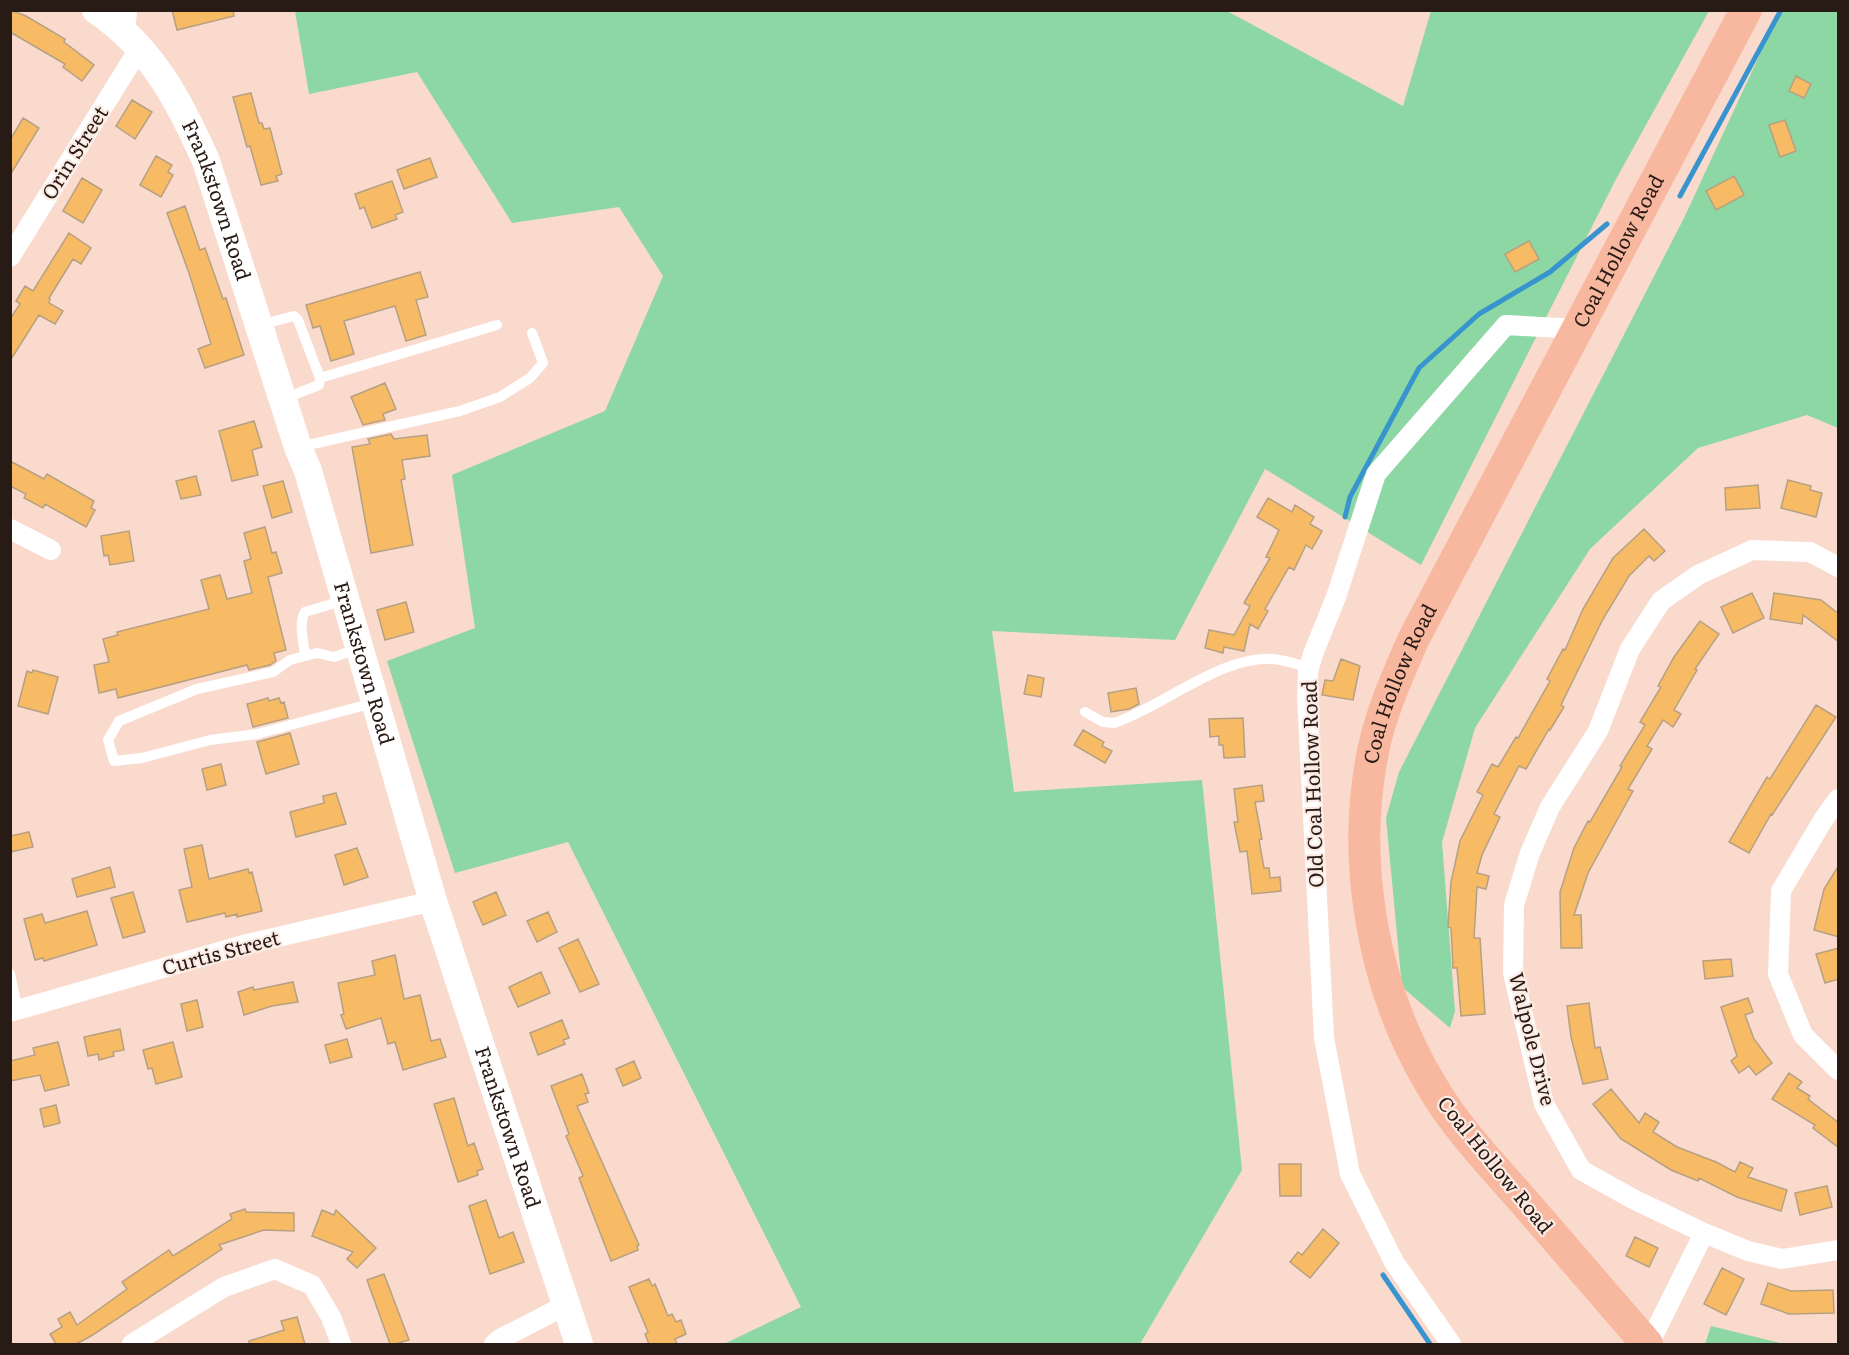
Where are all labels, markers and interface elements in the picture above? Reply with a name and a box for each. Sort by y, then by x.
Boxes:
street label: Orin Street [33,99,114,205]
street label: Frankstown Road [176,114,260,284]
street label: Coal Hollow Road [1564,168,1670,332]
street label: Frankstown Road [328,577,404,748]
street label: Coal Hollow Road [1354,598,1443,766]
street label: Old Coal Hollow Road [1292,680,1330,888]
street label: Curtis Street [158,921,283,981]
street label: Walpole Drive [1503,969,1565,1108]
street label: Frankstown Road [469,1042,550,1212]
street label: Coal Hollow Road [1432,1088,1562,1239]

